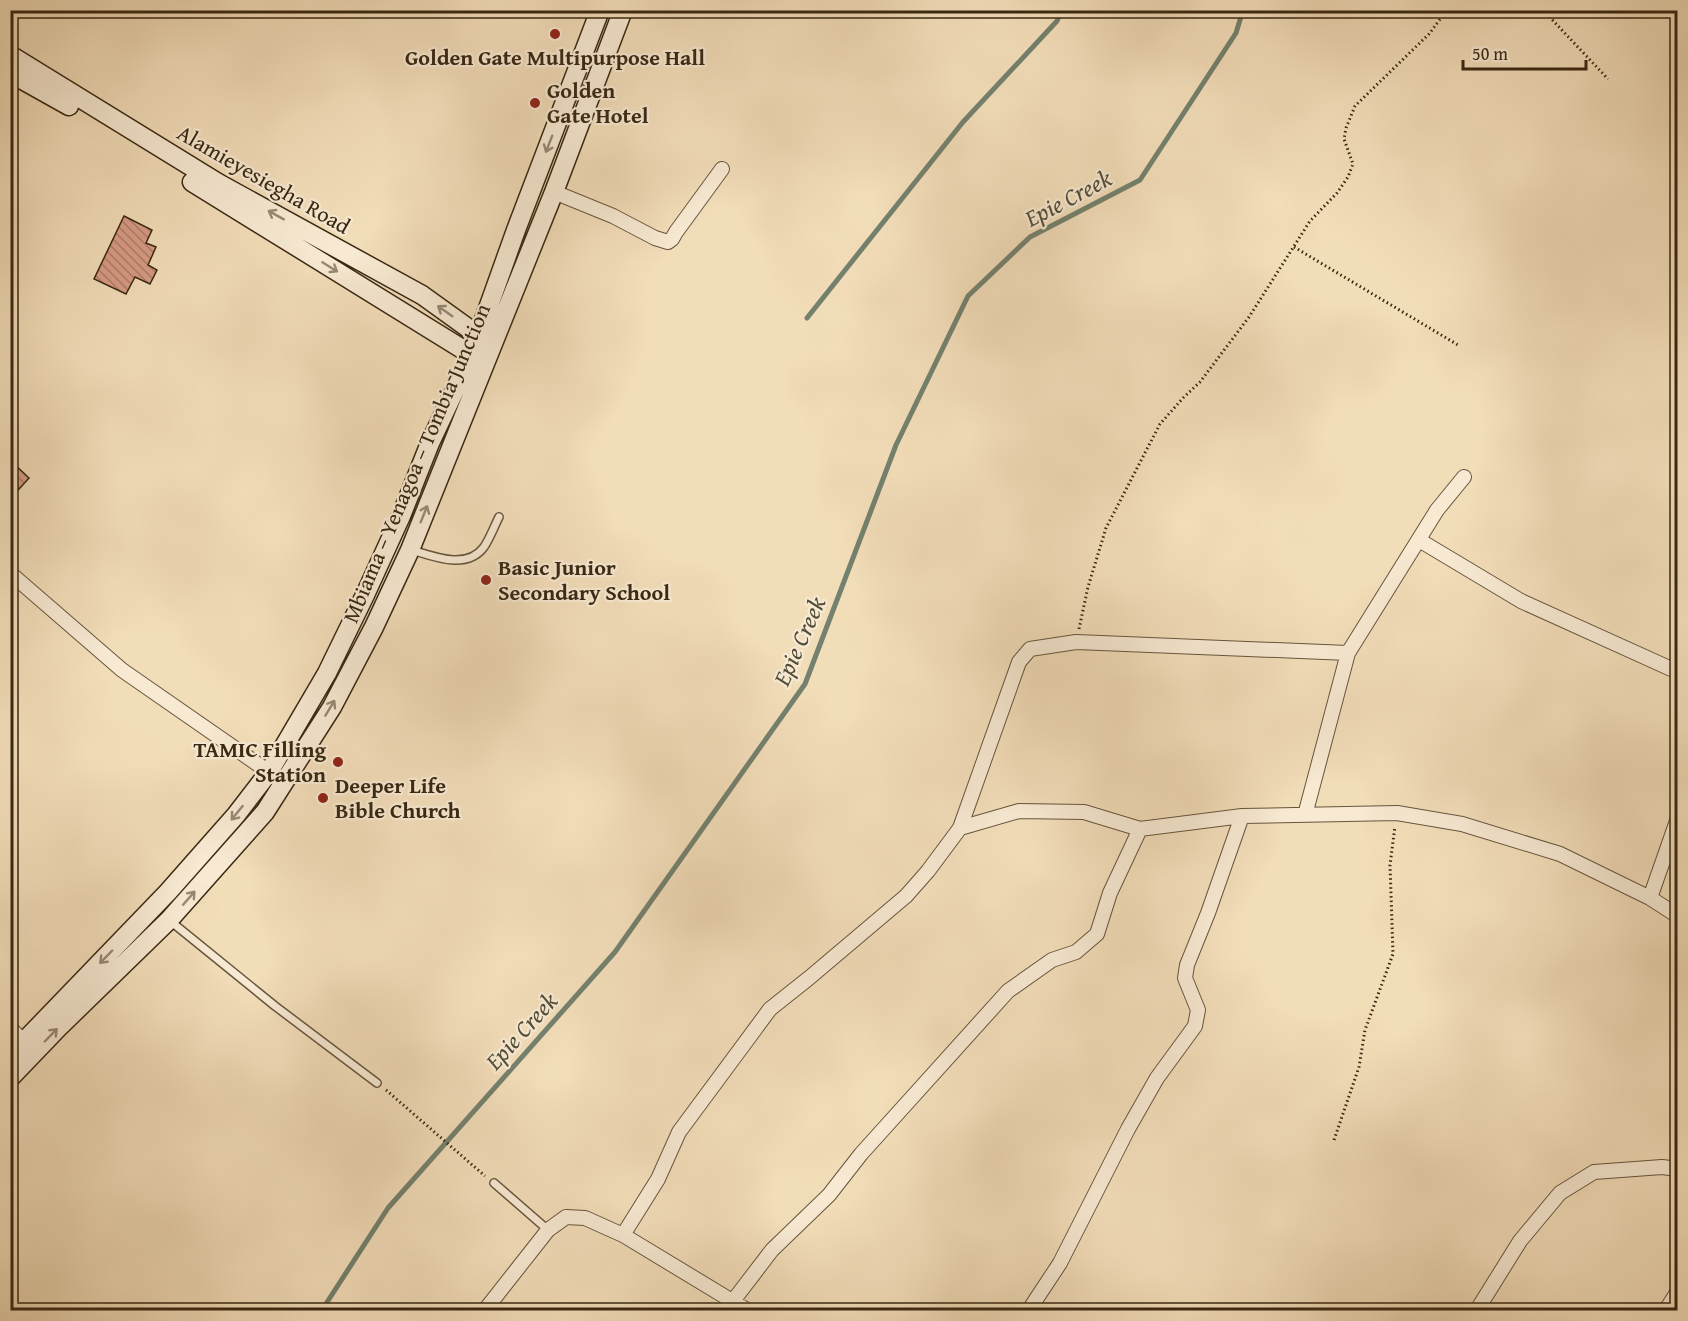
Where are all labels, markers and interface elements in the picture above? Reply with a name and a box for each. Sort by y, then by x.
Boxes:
marker: Golden Gate Multipurpose Hall [548,27,562,41]
scale bar [1463,33,1586,71]
text: 50 m [1472,40,1508,67]
place label: Golden Gate Multipurpose Hall [405,41,705,73]
place label: Golden Gate Hotel [547,74,649,131]
marker: Golden Gate Hotel [528,96,542,110]
street label: Alamieyesiegha Road [172,116,357,242]
one-way arrow [542,134,553,152]
water label: Epie Creek [1017,160,1118,236]
one-way arrow [267,209,285,220]
one-way arrow [321,262,338,274]
street label: Mbiama – Yenagoa – Tombia Junction [334,298,498,628]
one-way arrow [437,305,454,317]
one-way arrow [419,505,430,524]
place label: Basic Junior Secondary School [498,551,670,608]
marker: Basic Junior Secondary School [479,573,493,587]
water label: Epie Creek [763,591,834,692]
one-way arrow [325,700,337,717]
place label: TAMIC Filling Station [193,733,326,790]
marker: TAMIC Filling Station [331,755,345,769]
place label: Deeper Life Bible Church [335,769,461,826]
marker: Deeper Life Bible Church [316,791,330,805]
one-way arrow [231,805,244,821]
one-way arrow [182,890,196,905]
one-way arrow [99,949,113,964]
water label: Epie Creek [476,984,565,1078]
one-way arrow [44,1028,58,1043]

